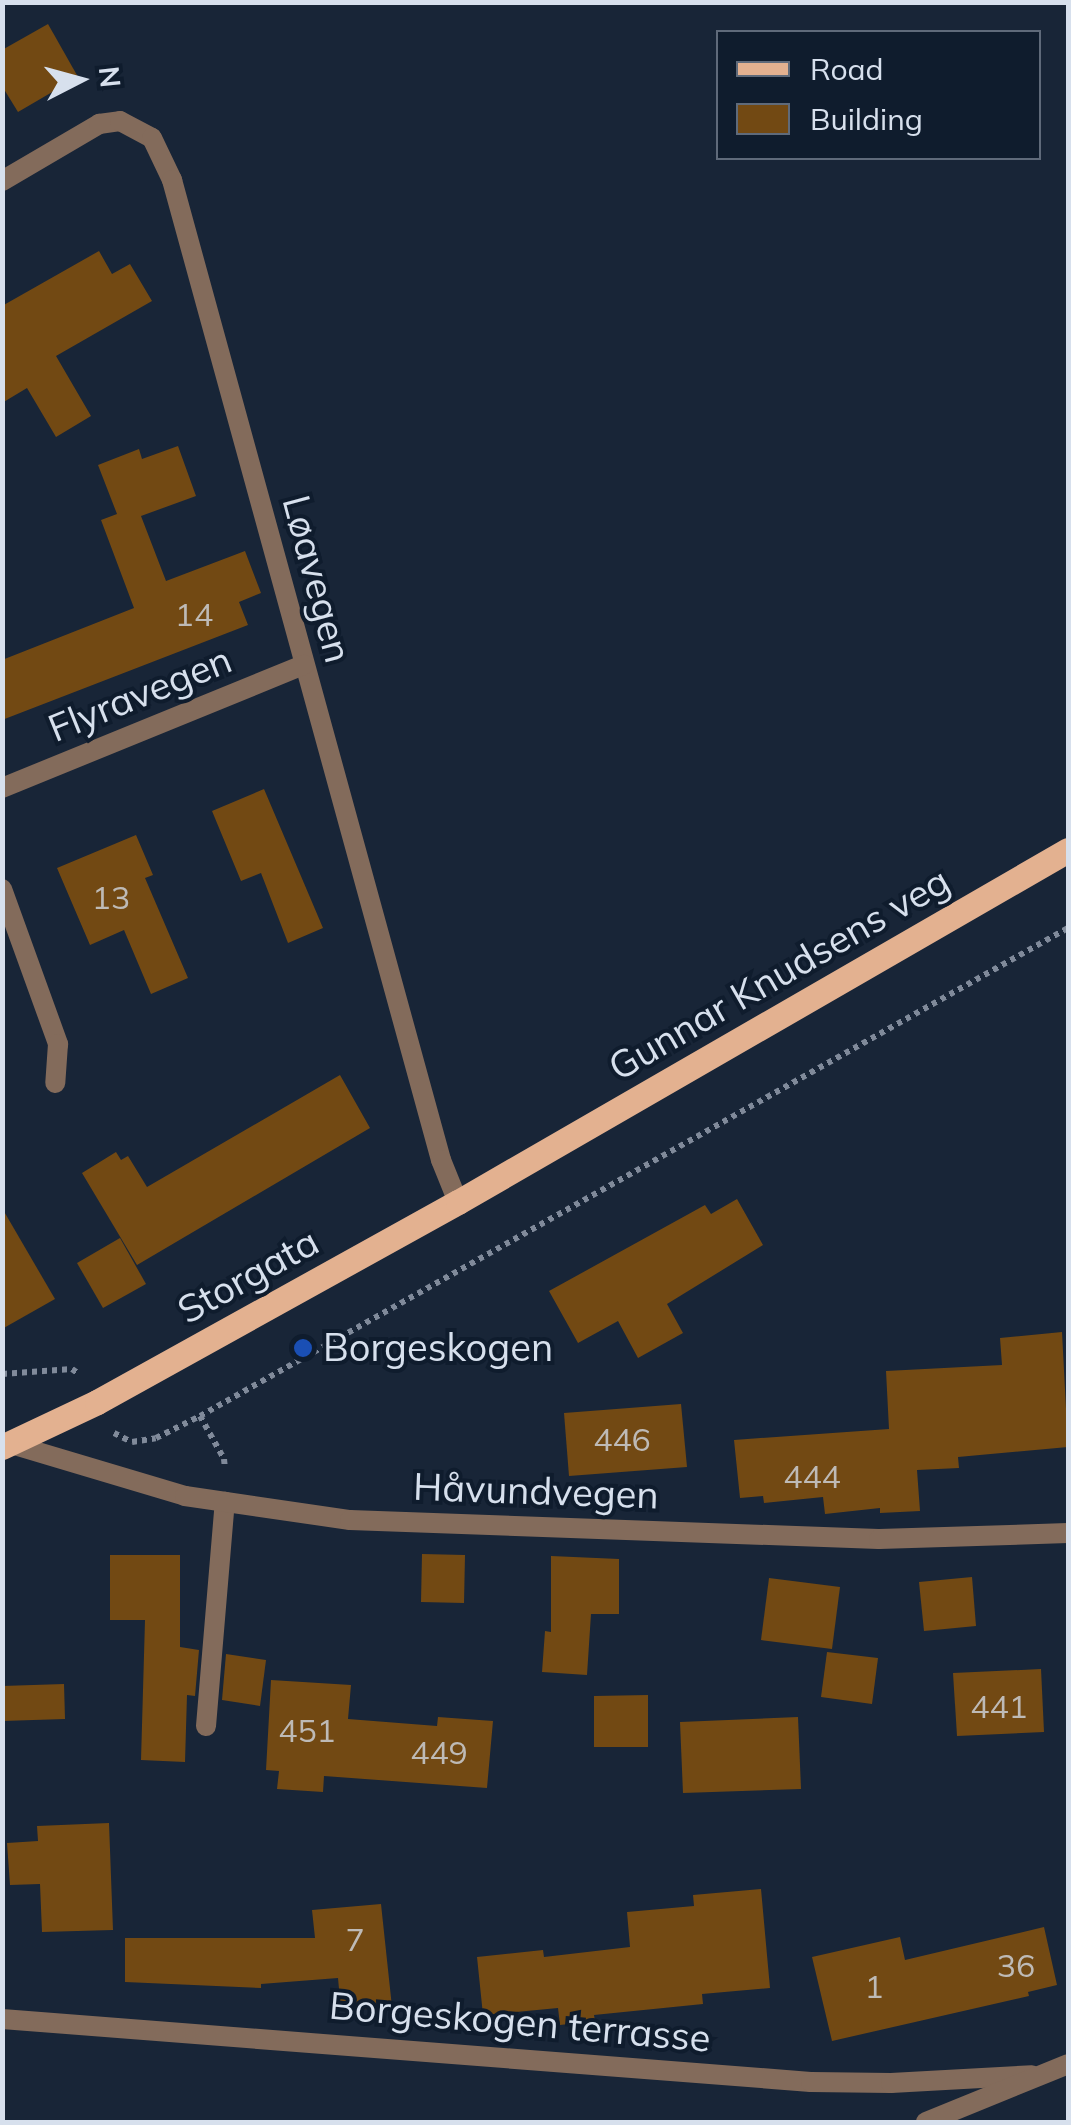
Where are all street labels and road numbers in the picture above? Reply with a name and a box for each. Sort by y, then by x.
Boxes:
street label: Løavegen [273,490,361,668]
street label: Flyravegen [42,637,238,751]
street label: Gunnar Knudsens veg [601,858,957,1090]
street label: Storgata [170,1219,326,1333]
street label: Håvundvegen [413,1464,659,1518]
street label: Borgeskogen terrasse [328,1983,712,2061]

